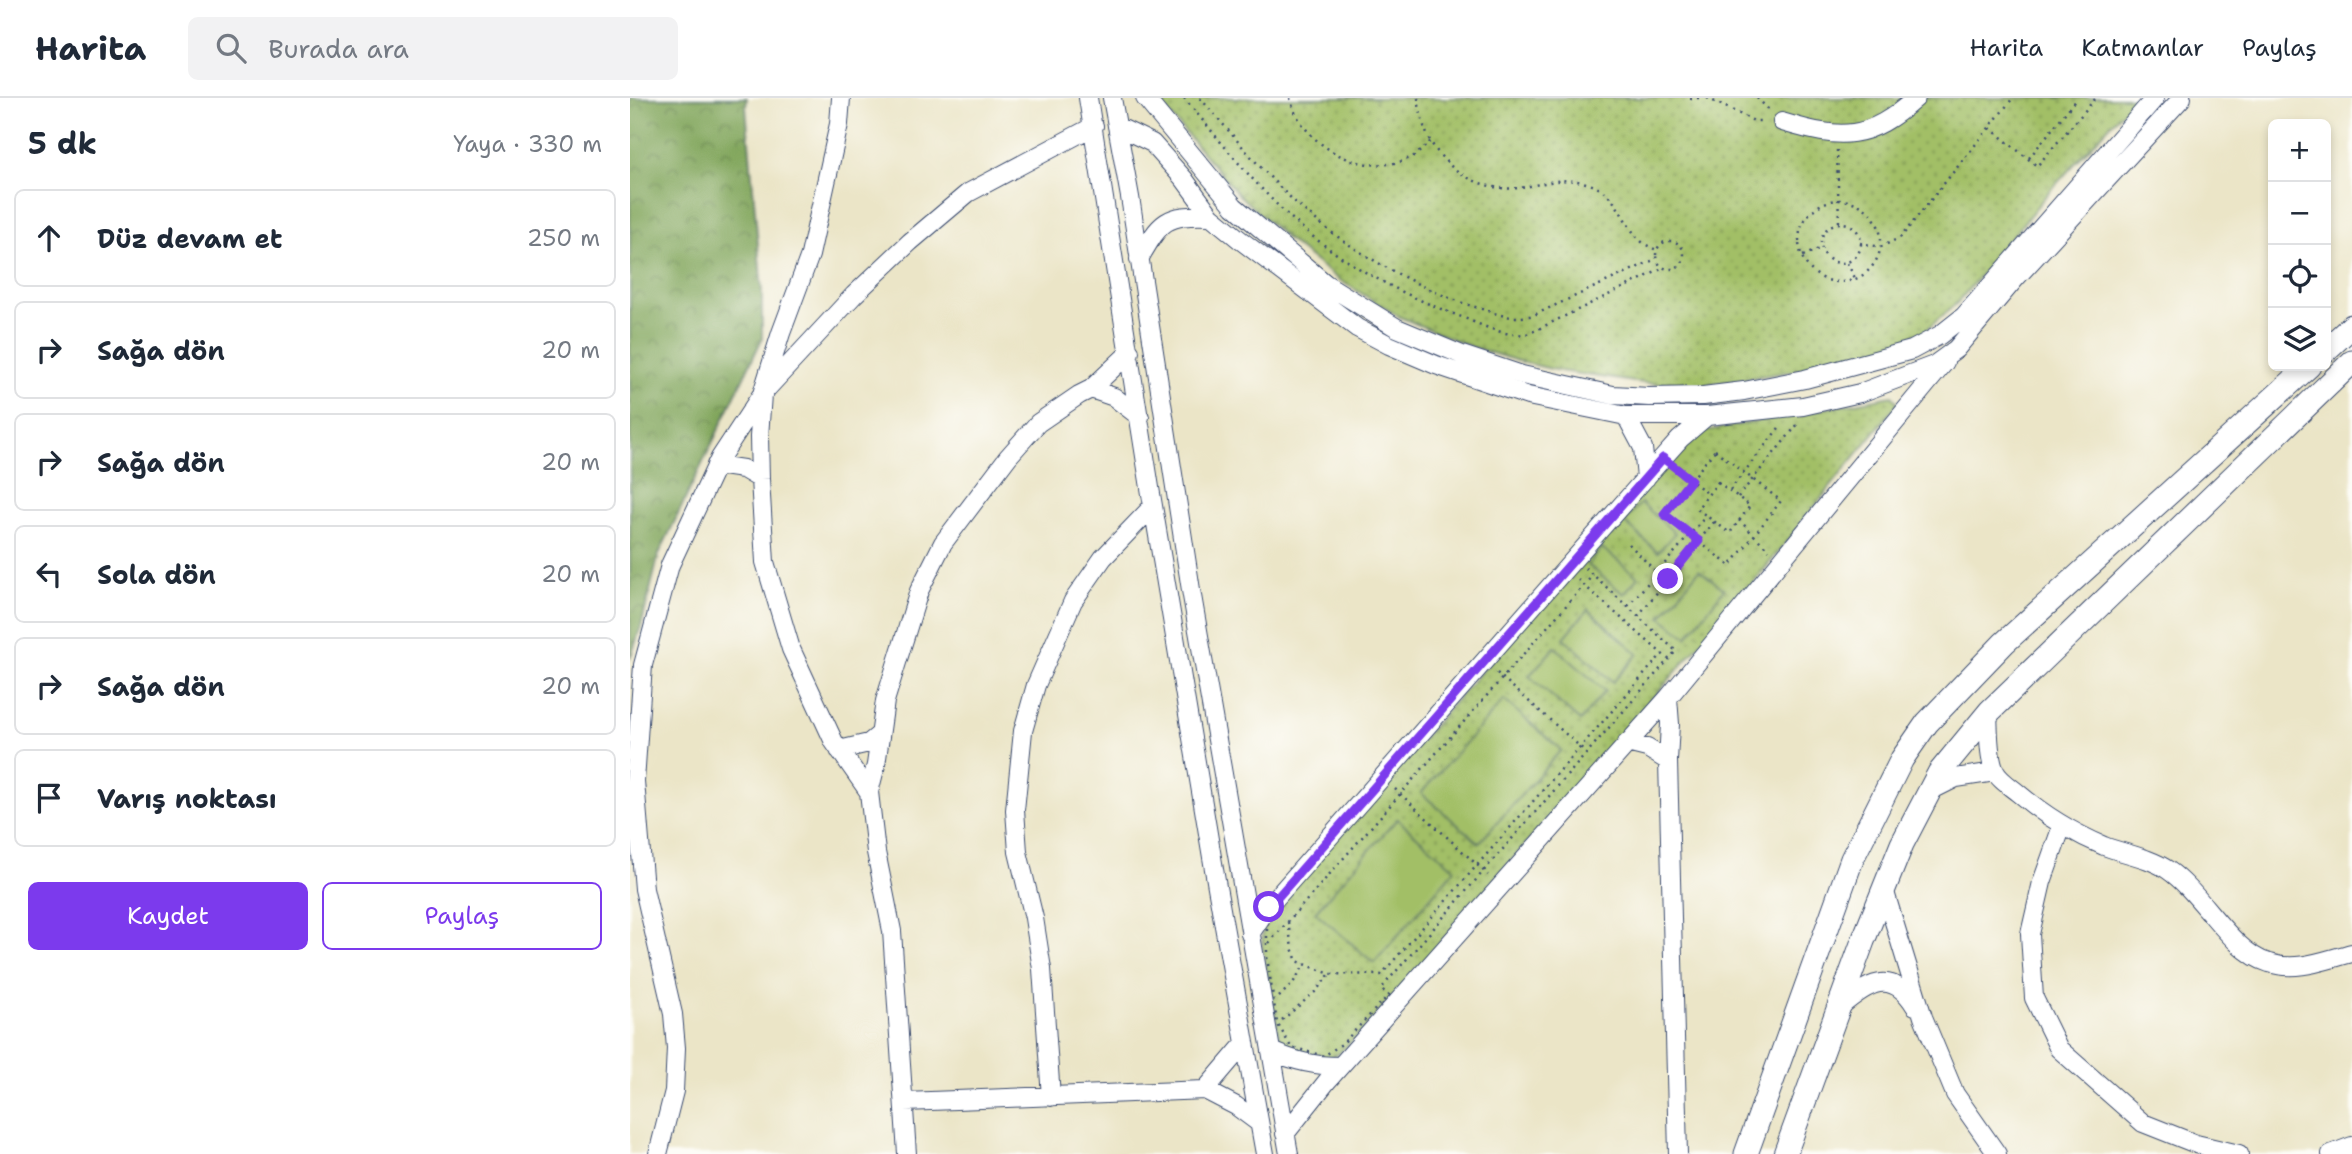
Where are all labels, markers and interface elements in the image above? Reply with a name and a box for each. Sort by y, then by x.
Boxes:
search box [188,17,678,80]
text: Harita [35,26,146,71]
icon: search [212,29,250,67]
text: Burada ara [268,31,409,66]
text: Harita [1970,32,2043,64]
text: Katmanlar [2081,32,2204,64]
text: Paylaş [2242,32,2317,64]
map controls [2268,119,2331,371]
button: + [2268,119,2331,182]
text: 5 dk [28,123,97,164]
text: Yaya · 330 m [453,129,602,159]
button: − [2268,182,2331,245]
icon: ahead [30,219,68,257]
text: Düz devam et [97,221,282,256]
text: 250 m [527,223,600,253]
button: locate [2268,245,2331,308]
button: layers [2268,308,2331,371]
icon: right [30,331,68,369]
text: Sağa dön [97,333,225,368]
text: 20 m [541,335,600,365]
icon: right [30,443,68,481]
text: Sağa dön [97,445,225,480]
text: 20 m [541,447,600,477]
icon: left [30,555,68,593]
text: Sola dön [97,557,216,592]
text: 20 m [541,559,600,589]
route end [1652,563,1683,594]
icon: right [30,667,68,705]
text: Sağa dön [97,669,225,704]
text: 20 m [541,671,600,701]
icon: arrive [30,779,68,817]
text: Varış noktası [97,781,277,816]
button: Kaydet [28,882,308,950]
button: Paylaş [322,882,602,950]
route start [1253,891,1284,922]

